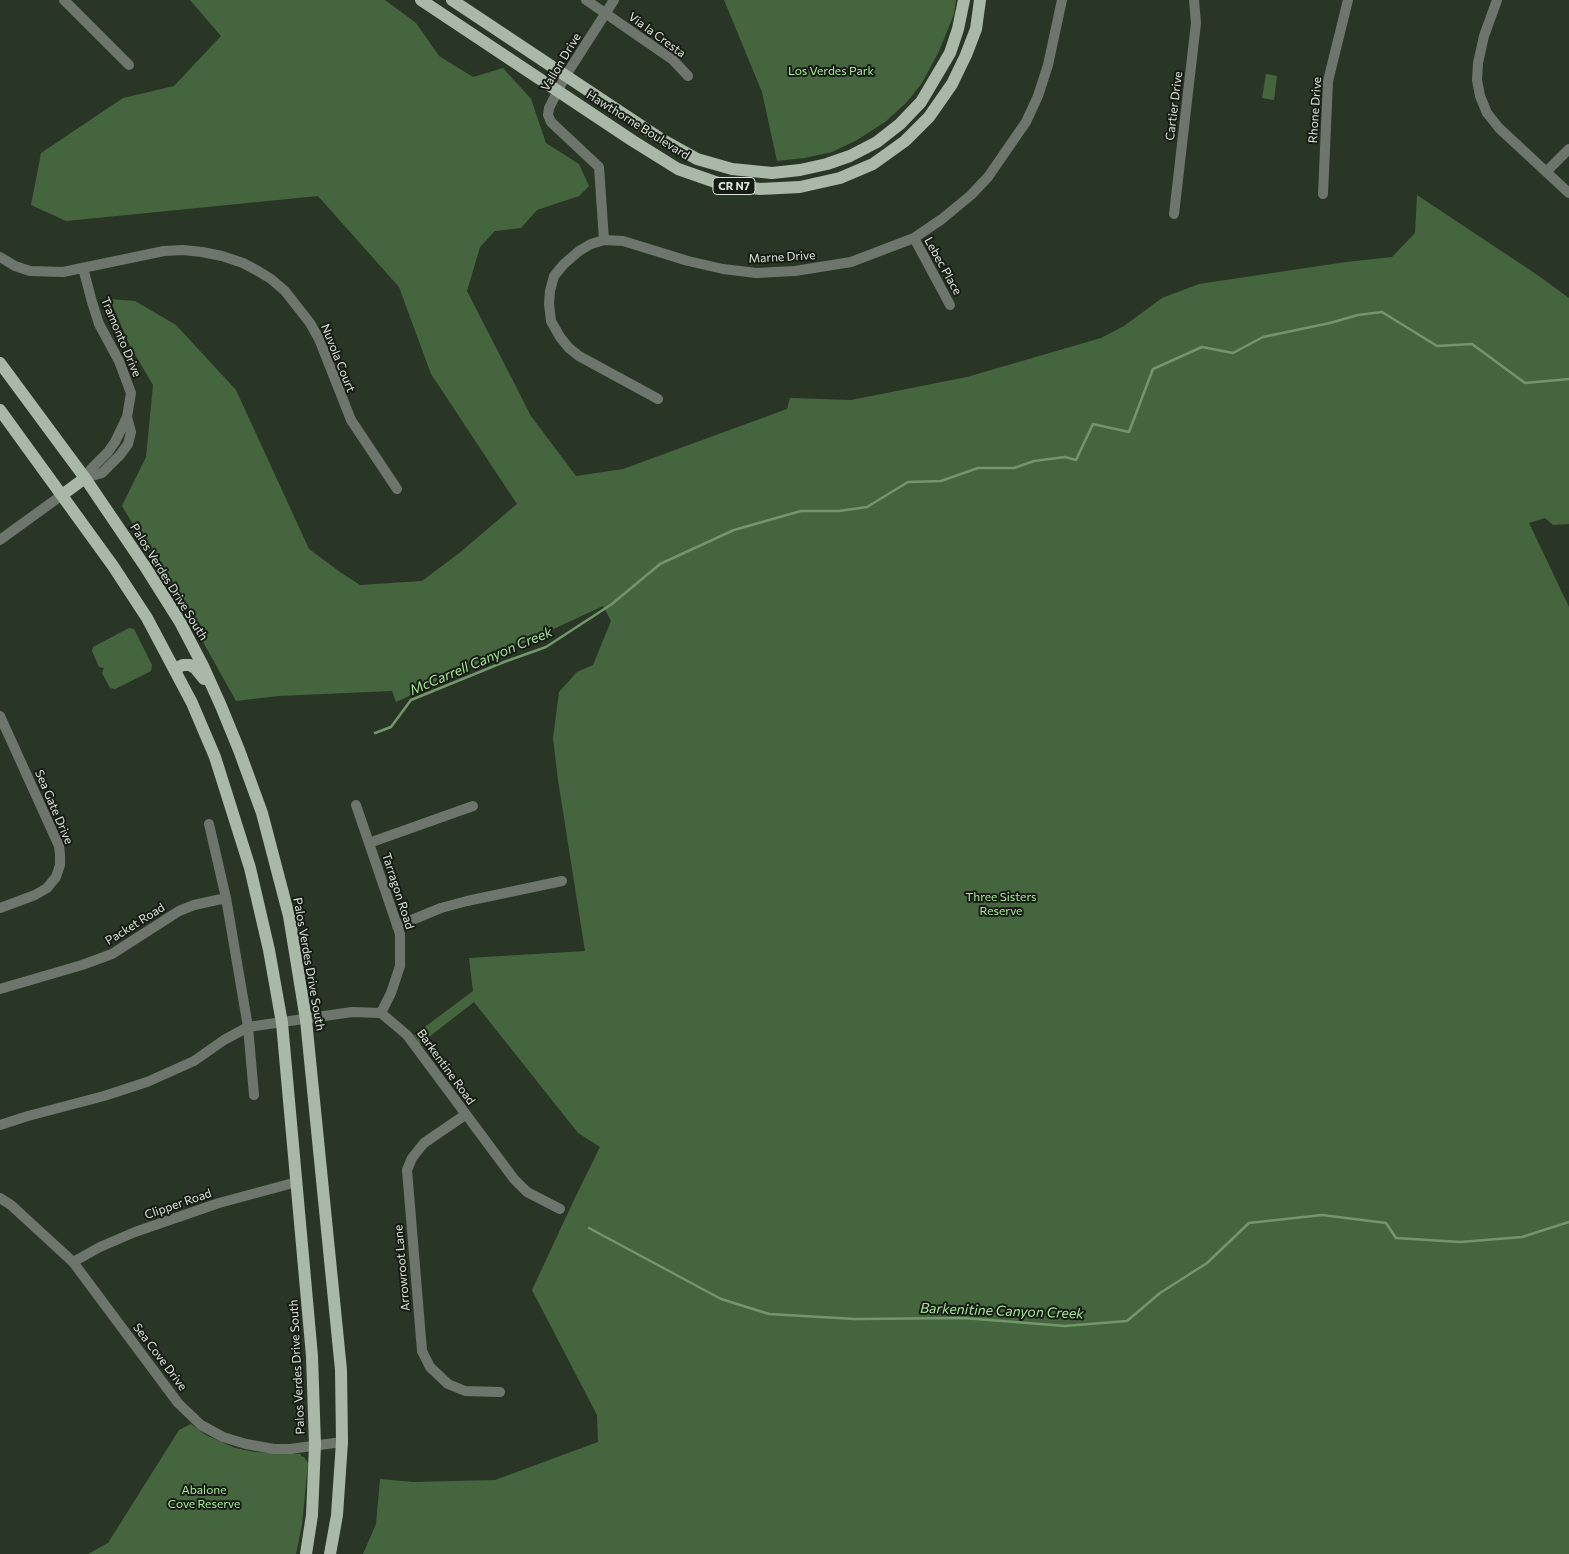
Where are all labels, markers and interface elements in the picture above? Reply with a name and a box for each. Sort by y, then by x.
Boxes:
street label: Via la Cresta [626,9,688,61]
street label: Vallon Drive [538,30,584,94]
park label: Los Verdes Park [788,64,874,78]
street label: Cartier Drive [1163,71,1185,141]
street label: Rhone Drive [1305,76,1325,144]
street label: Hawthorne Boulevard [584,87,692,163]
road number: CR N7 [713,178,755,195]
street label: Lebec Place [921,235,965,297]
street label: Marne Drive [748,248,816,266]
street label: Tramonto Drive [98,295,144,379]
street label: Nuvola Court [318,322,358,394]
street label: Palos Verdes Drive South [127,521,211,643]
water label: McCarrell Canyon Creek [407,623,555,699]
street label: Sea Gate Drive [32,768,76,846]
street label: Tarragon Road [379,851,417,931]
park label: Three Sisters Reserve [966,890,1036,918]
street label: Palos Verdes Drive South [290,896,328,1032]
street label: Packet Road [103,900,167,948]
street label: Barkentine Road [414,1026,478,1108]
street label: Clipper Road [143,1186,213,1222]
street label: Arrowroot Lane [391,1224,413,1312]
street label: Palos Verdes Drive South [286,1299,308,1435]
water label: Barkenitine Canyon Creek [920,1300,1084,1322]
street label: Sea Cove Drive [130,1320,190,1394]
park label: Abalone Cove Reserve [168,1483,240,1511]

